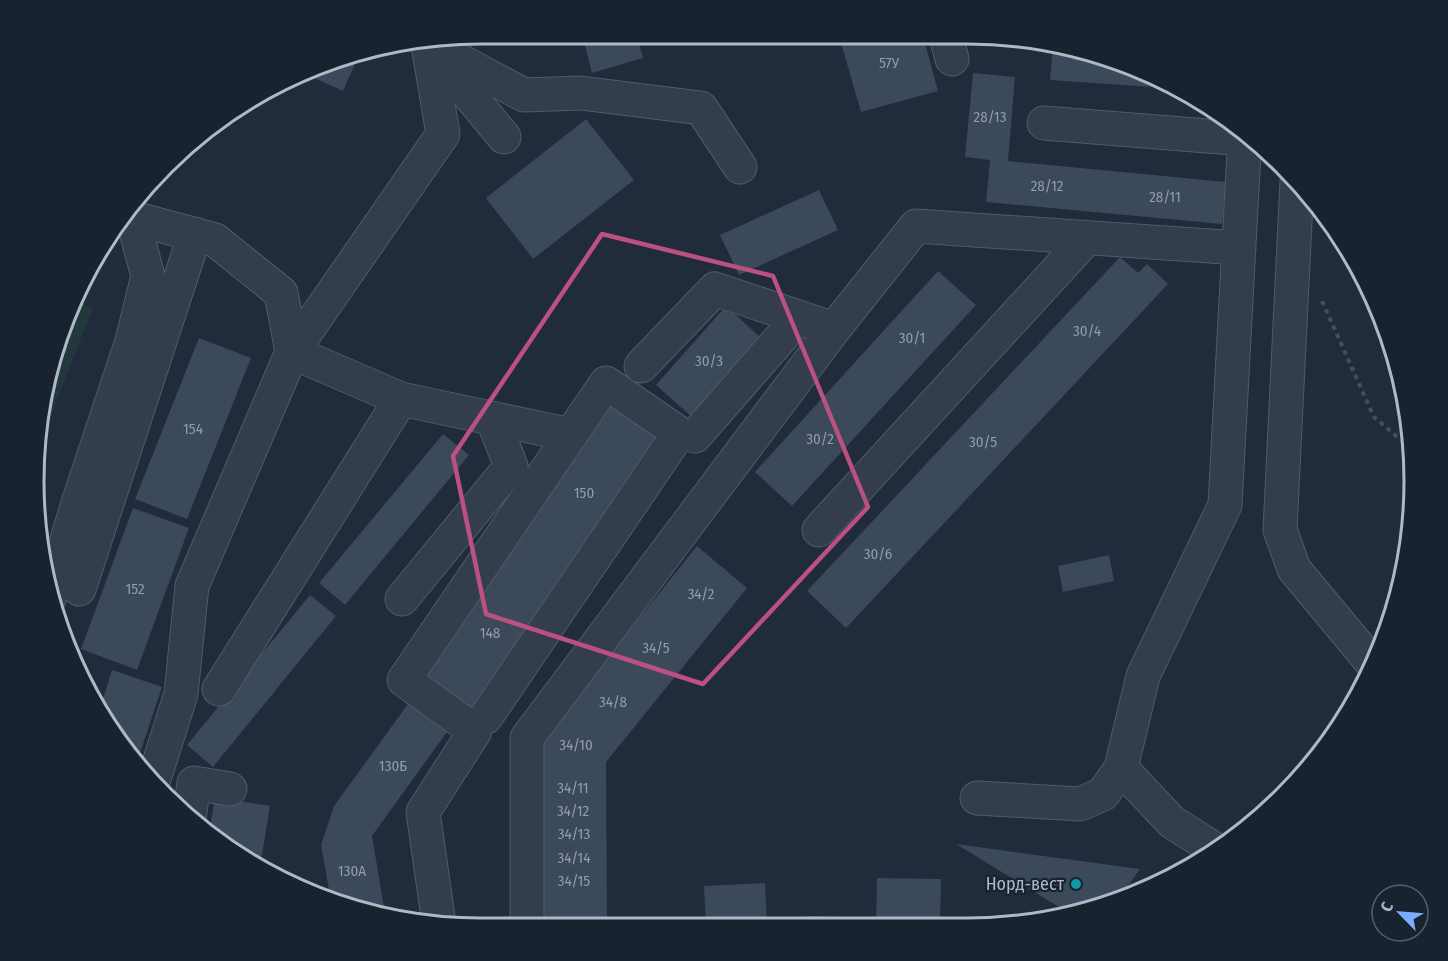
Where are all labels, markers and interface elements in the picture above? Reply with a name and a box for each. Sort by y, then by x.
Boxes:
house number: 57У [879,54,900,72]
house number: 28/13 [974,108,1007,126]
house number: 28/12 [1031,177,1064,195]
house number: 28/11 [1149,188,1181,206]
house number: 30/4 [1073,322,1101,340]
house number: 30/1 [899,329,925,347]
house number: 30/3 [695,352,723,370]
house number: 154 [183,420,203,438]
house number: 30/2 [806,430,834,448]
house number: 30/5 [969,433,997,451]
house number: 150 [574,484,594,502]
house number: 30/6 [864,545,892,563]
house number: 152 [125,580,145,598]
house number: 34/2 [688,585,715,603]
house number: 148 [480,624,500,642]
house number: 34/5 [642,639,670,657]
house number: 34/8 [599,693,627,711]
house number: 34/10 [559,736,593,754]
house number: 130Б [379,757,407,775]
house number: 34/11 [557,779,589,797]
house number: 34/12 [557,802,589,820]
house number: 34/13 [558,825,590,843]
house number: 34/14 [558,849,590,867]
house number: 130А [338,862,366,880]
house number: 34/15 [558,872,590,890]
place label: Норд-вест [986,873,1065,895]
marker: Норд-вест [1069,877,1083,891]
north arrow [1370,883,1430,943]
text: С [1376,899,1397,915]

